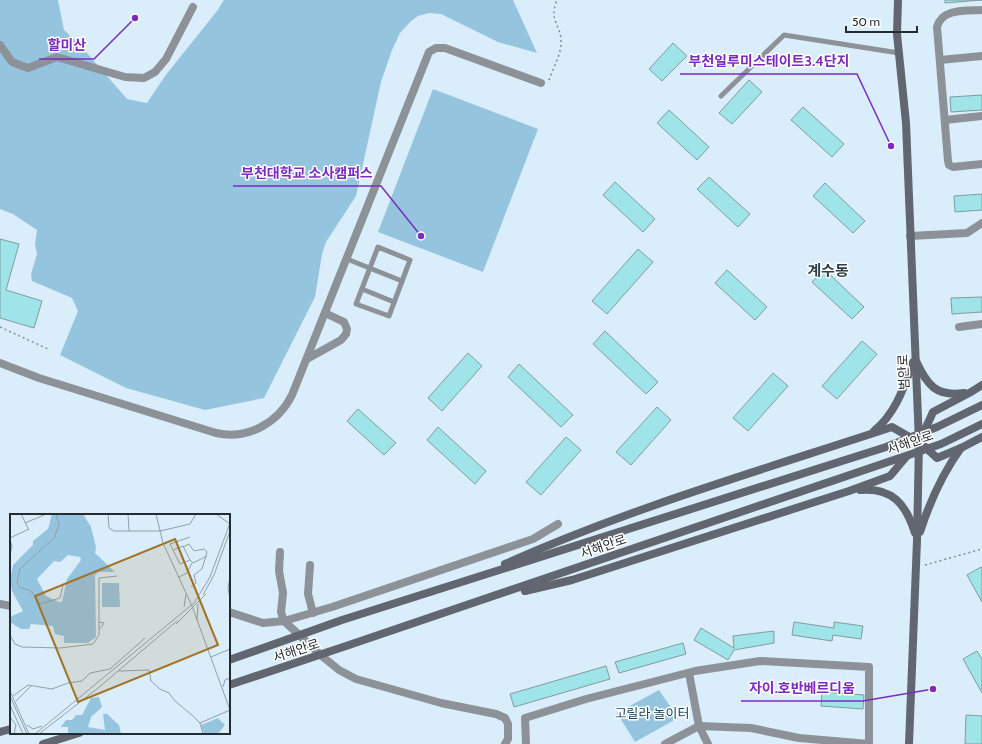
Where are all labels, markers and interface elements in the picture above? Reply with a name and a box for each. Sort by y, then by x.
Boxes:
scale bar [846,8,917,34]
text: 50 m [852,14,880,29]
callout: 할미산 [39,33,94,59]
text: 할미산 [48,36,86,54]
callout: 부천일루미스테이트3.4단지 [680,48,857,74]
text: 부천일루미스테이트3.4단지 [688,52,850,70]
callout: 부천대학교 소사캠퍼스 [233,160,381,186]
text: 부천대학교 소사캠퍼스 [241,164,373,182]
district label: 계수동 [807,262,849,280]
street label: 범안로 [894,354,912,390]
street label: 서해안로 [885,427,935,457]
inset map [10,514,230,734]
street label: 서해안로 [578,531,628,561]
street label: 서해안로 [271,635,321,665]
callout: 자이.호반베르디움 [741,675,863,701]
text: 자이.호반베르디움 [749,679,855,697]
park label: 고릴라 놀이터 [615,705,689,721]

